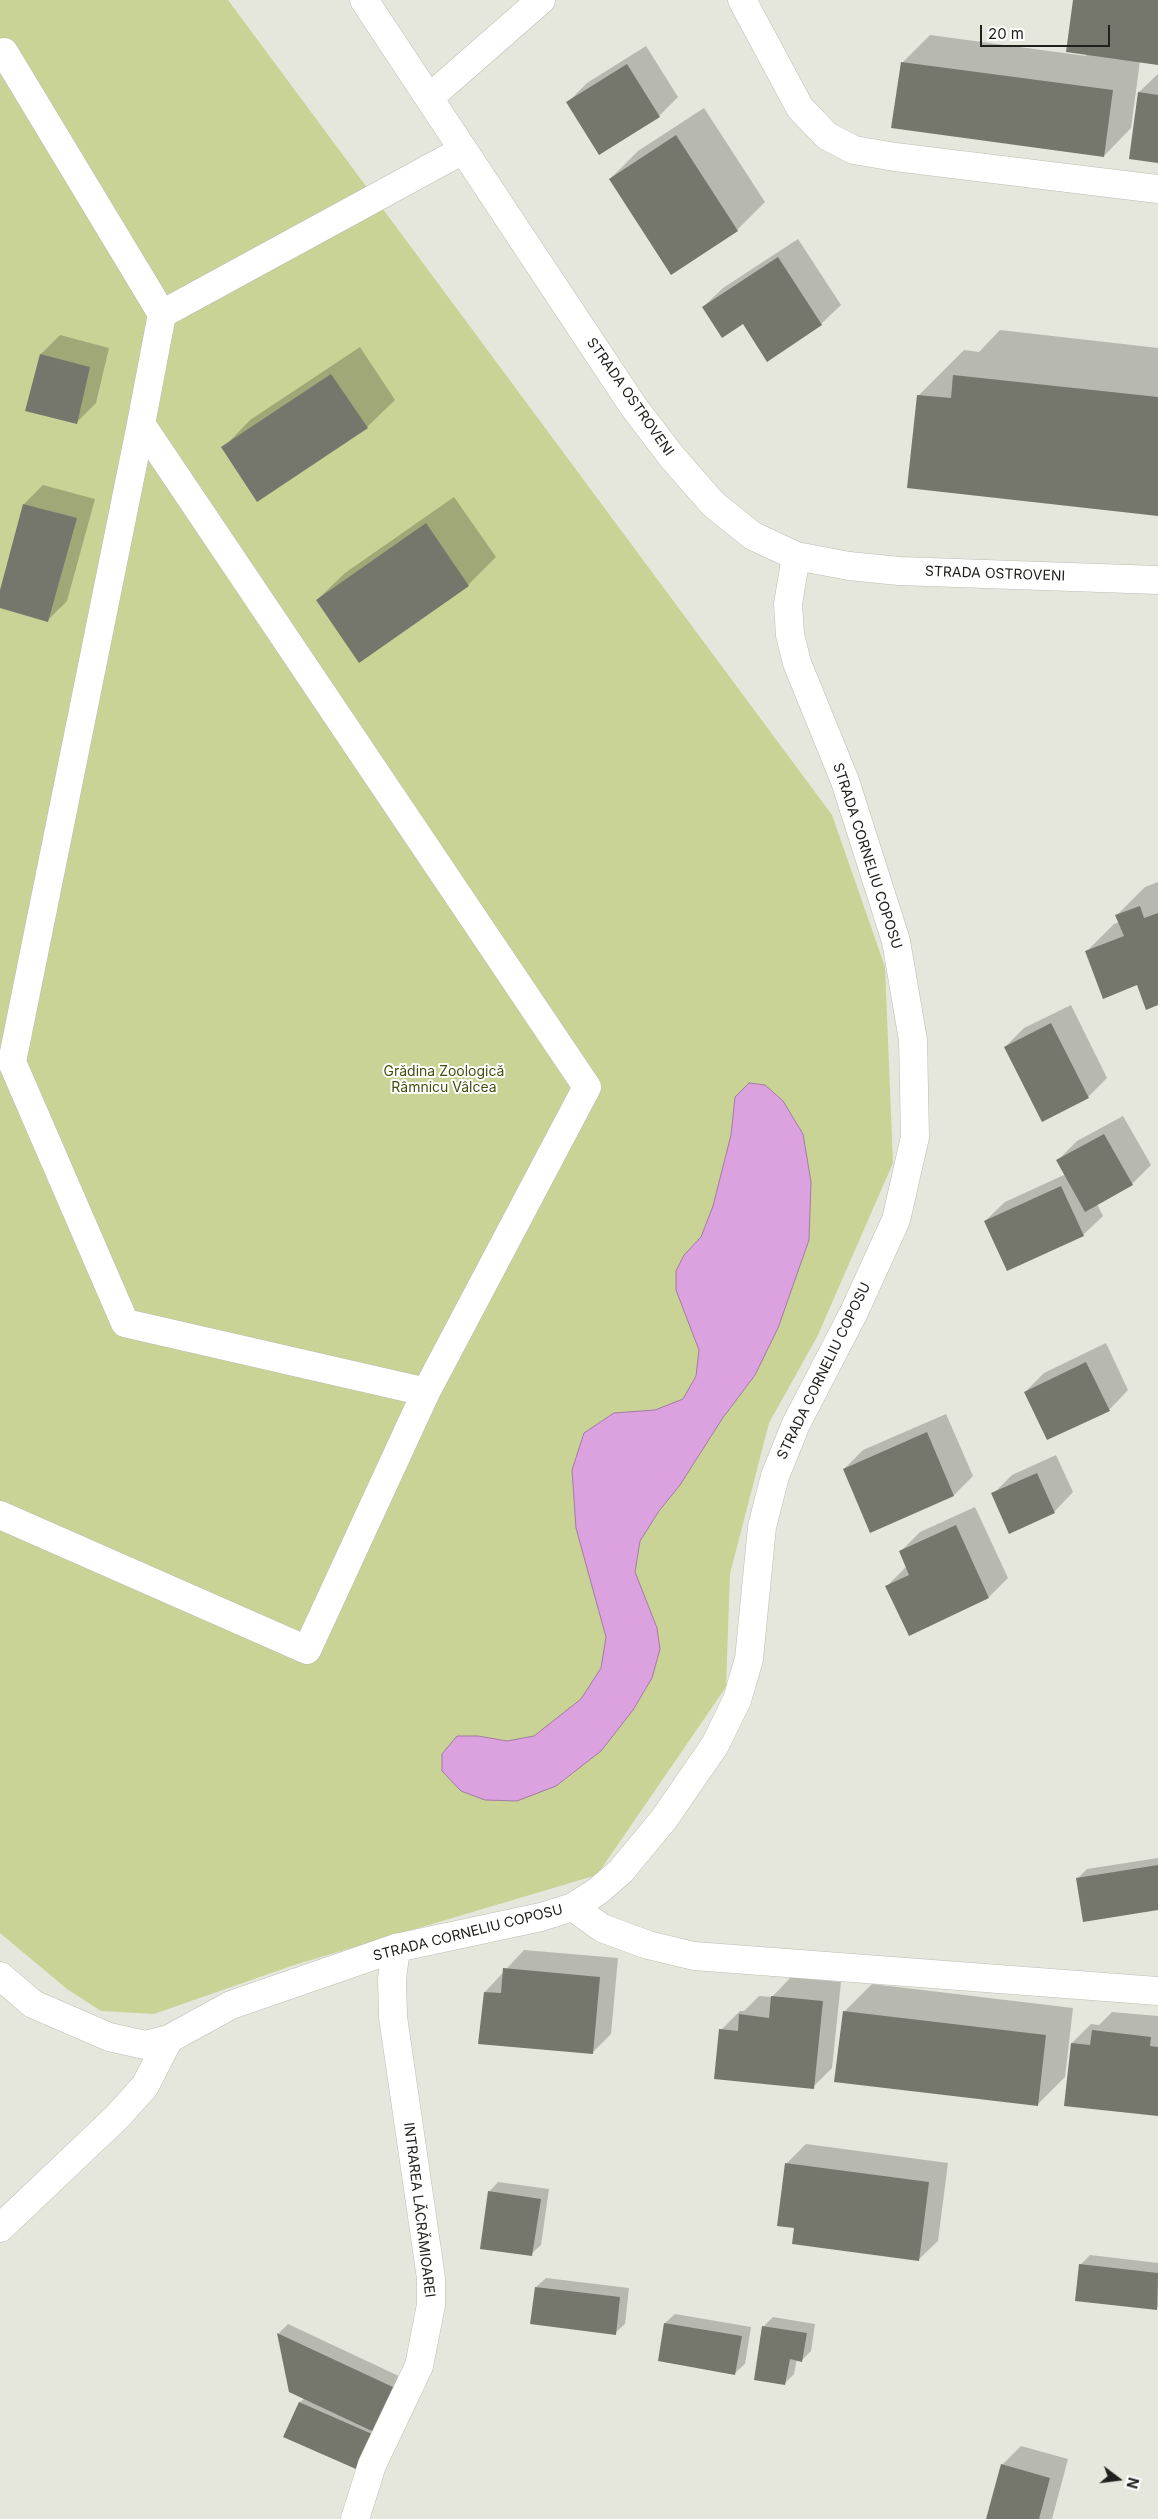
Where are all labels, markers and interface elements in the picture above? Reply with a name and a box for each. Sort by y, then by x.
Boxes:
scale bar [983,15,1113,47]
text: 20 m [988,24,1024,43]
street label: STRADA OSTROVENI [583,335,677,459]
street label: STRADA OSTROVENI [925,563,1065,585]
street label: STRADA CORNELIU COPOSU [829,761,905,951]
park label: Grădina Zoologică Râmnicu Vâlcea [384,1064,504,1096]
street label: STRADA CORNELIU COPOSU [774,1280,874,1462]
street label: STRADA CORNELIU COPOSU [371,1901,565,1965]
street label: INTRAREA LĂCRĂMIOAREI [400,2121,438,2299]
north arrow [1093,2454,1143,2504]
text: N [1123,2476,1143,2490]

